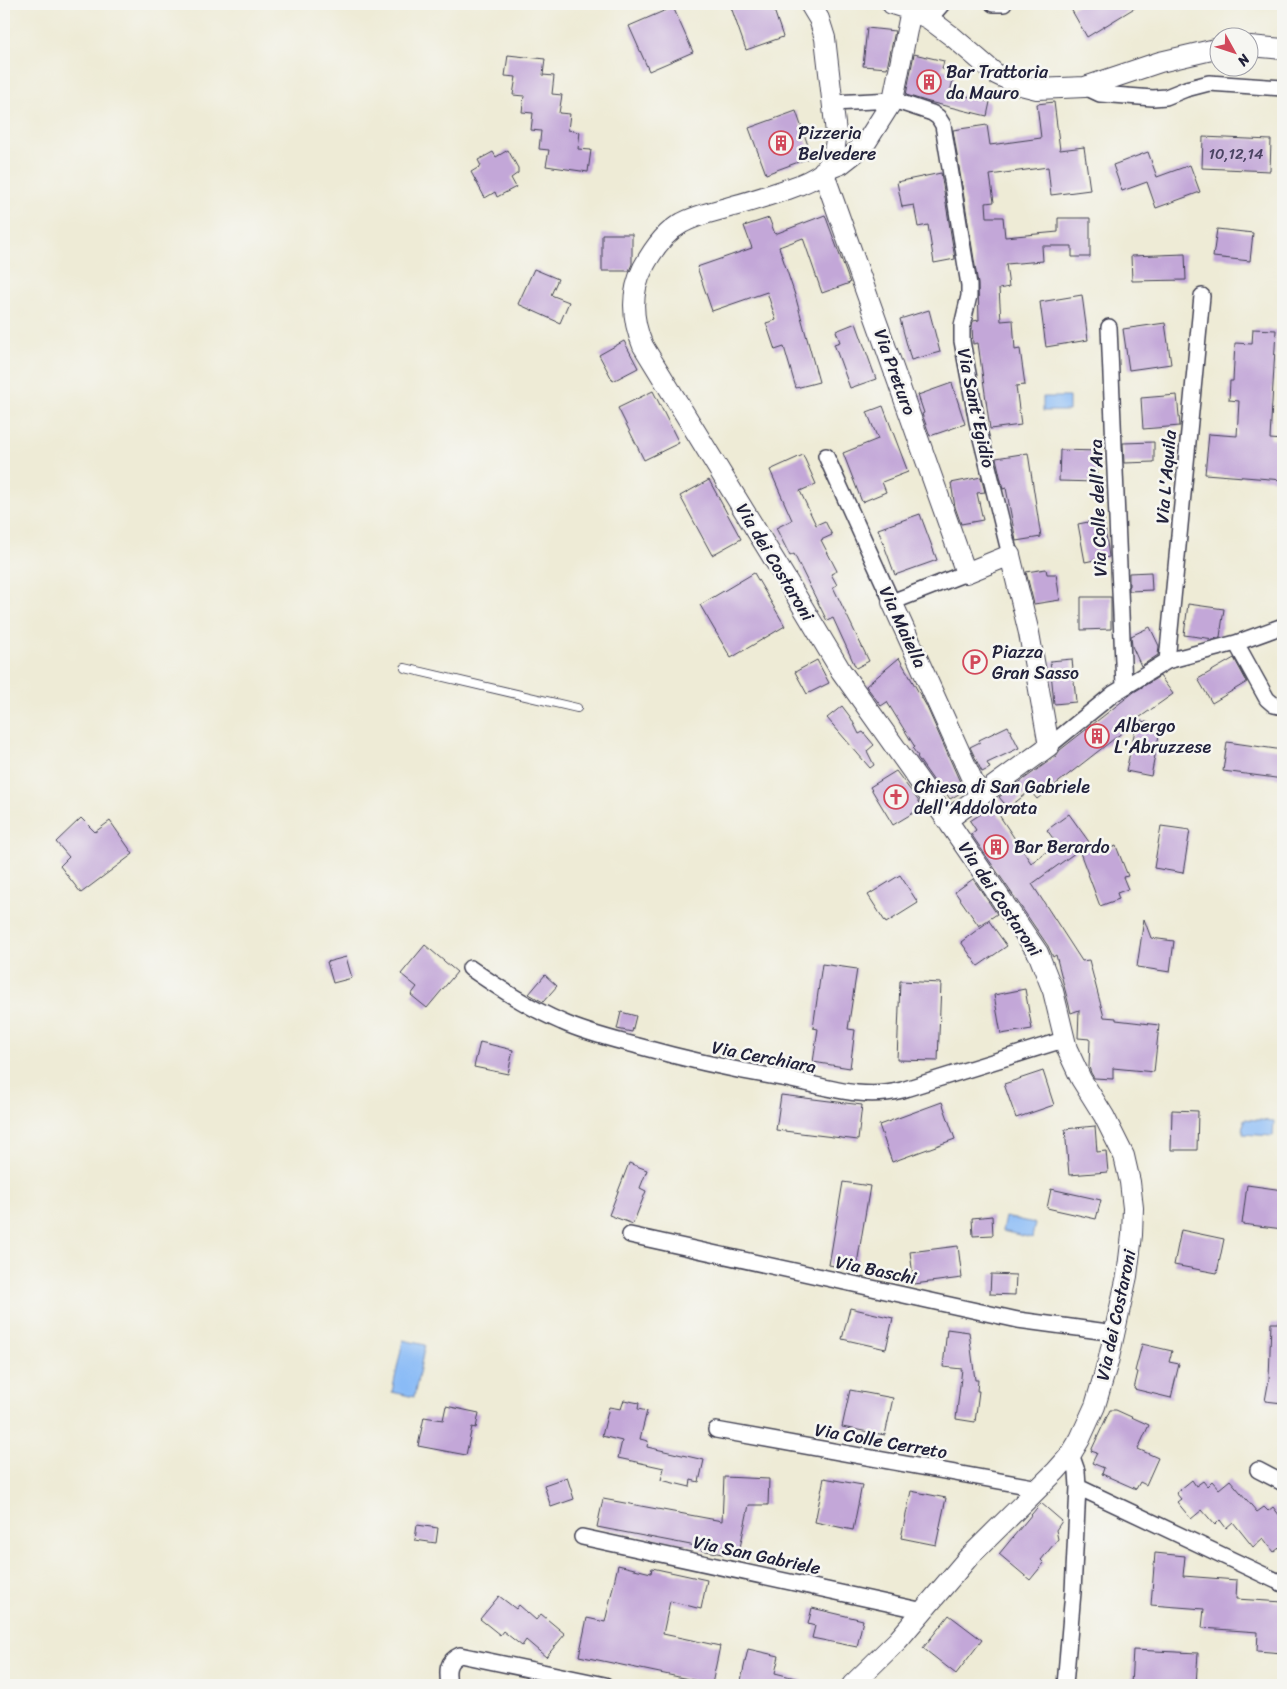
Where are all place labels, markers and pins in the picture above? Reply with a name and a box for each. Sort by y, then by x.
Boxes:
place label: Bar Trattoria da Mauro [946,56,1049,109]
building icon: Bar Trattoria da Mauro [916,69,942,95]
place label: Pizzeria Belvedere [798,117,876,170]
building icon: Pizzeria Belvedere [768,130,794,156]
place label: Piazza Gran Sasso [992,636,1079,689]
parking icon: Piazza Gran Sasso [962,649,988,675]
place label: Albergo L'Abruzzese [1113,710,1211,763]
building icon: Albergo L'Abruzzese [1084,723,1110,749]
place label: Chiesa di San Gabriele dell'Addolorata [914,771,1090,824]
church icon: Chiesa di San Gabriele dell'Addolorata [883,784,909,810]
place label: Bar Berardo [1014,831,1110,863]
building icon: Bar Berardo [983,834,1009,860]

